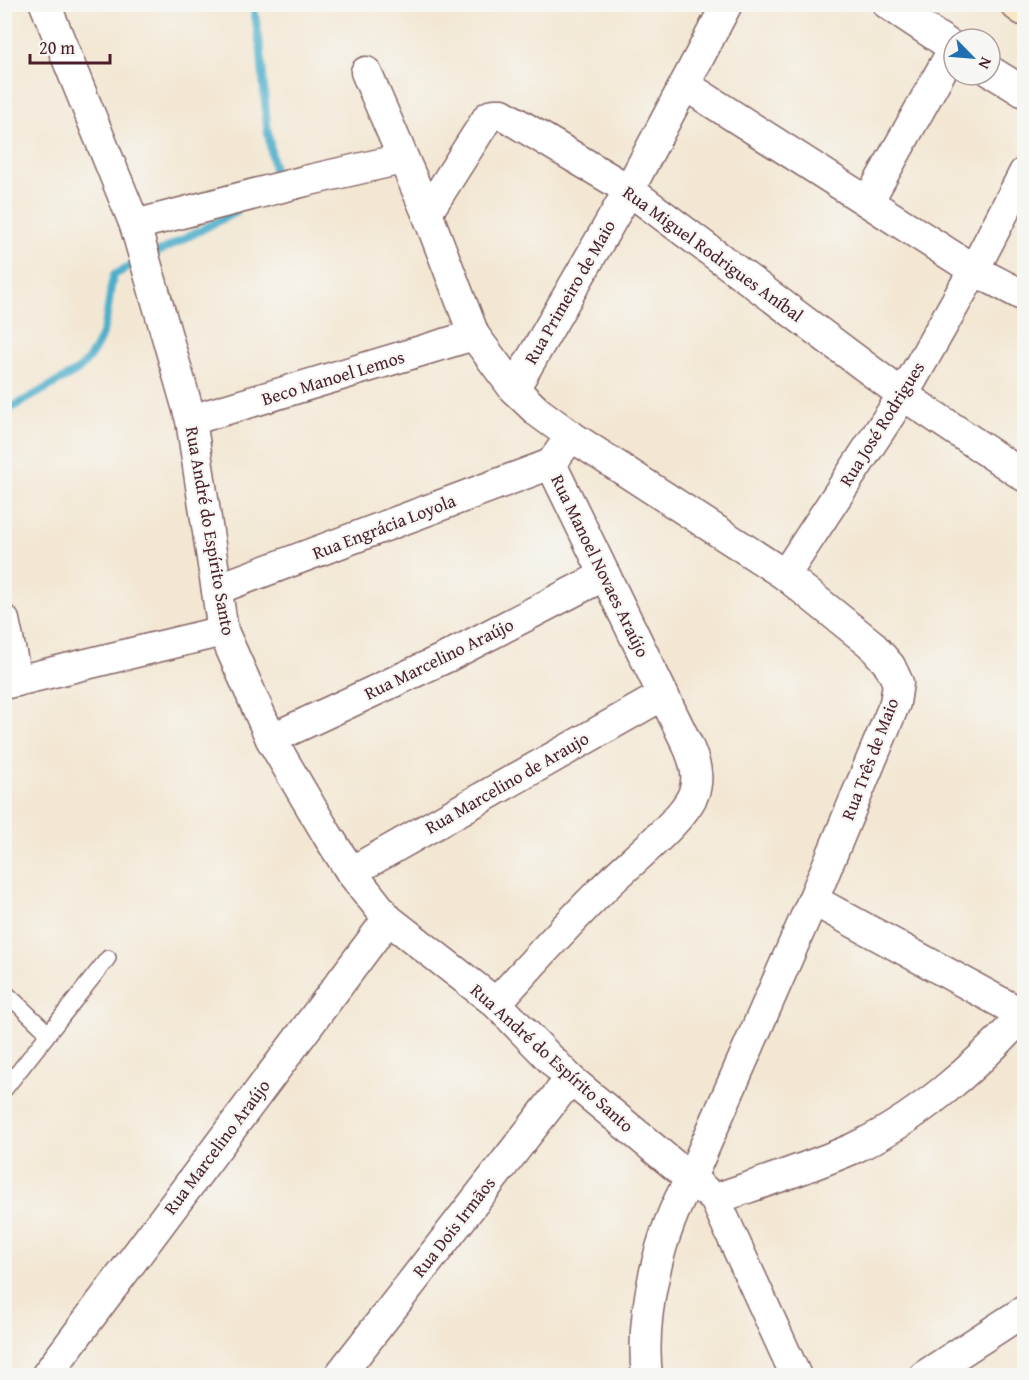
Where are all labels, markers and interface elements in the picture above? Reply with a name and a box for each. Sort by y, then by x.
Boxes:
scale bar [30,27,110,65]
north arrow [942,27,1002,87]
text: 20 m [39,34,75,61]
text: N [972,53,999,74]
street label: Rua Miguel Rodrigues Aníbal [617,179,809,328]
street label: Rua Primeiro de Maio [517,215,622,369]
street label: Beco Manoel Lemos [258,343,408,412]
street label: Rua José Rodrigues [832,356,931,491]
street label: Rua André do Espírito Santo [179,424,242,638]
street label: Rua Manoel Novaes Araújo [544,470,656,662]
street label: Rua Engrácia Loyola [308,487,460,566]
street label: Rua Marcelino Araújo [360,611,518,706]
street label: Rua Três de Maio [834,694,905,824]
street label: Rua Marcelino de Araujo [420,725,594,841]
street label: Rua André do Espírito Santo [465,977,640,1138]
street label: Rua Marcelino Araújo [157,1073,276,1220]
street label: Rua Dois Irmãos [406,1171,502,1283]

